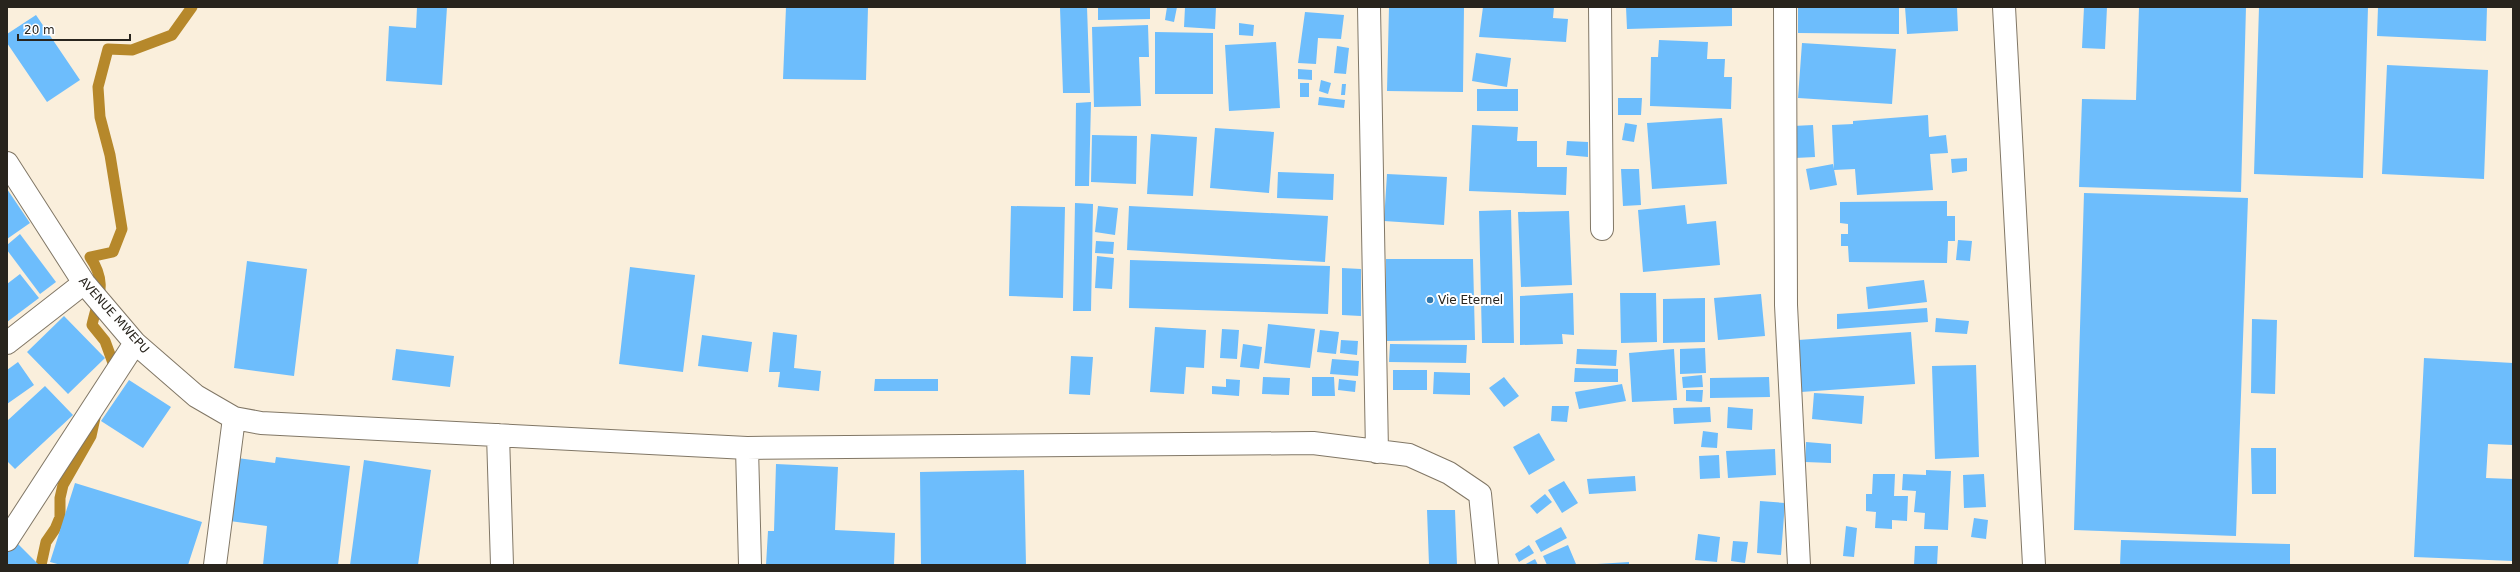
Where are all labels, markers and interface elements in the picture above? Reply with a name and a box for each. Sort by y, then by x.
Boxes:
scale bar [18,16,130,42]
text: 20 m [24,23,55,37]
street label: AVENUE MWEPU [76,274,152,356]
place label: Vie Eternel [1438,293,1503,307]
marker: Vie Eternel [1425,295,1435,305]

